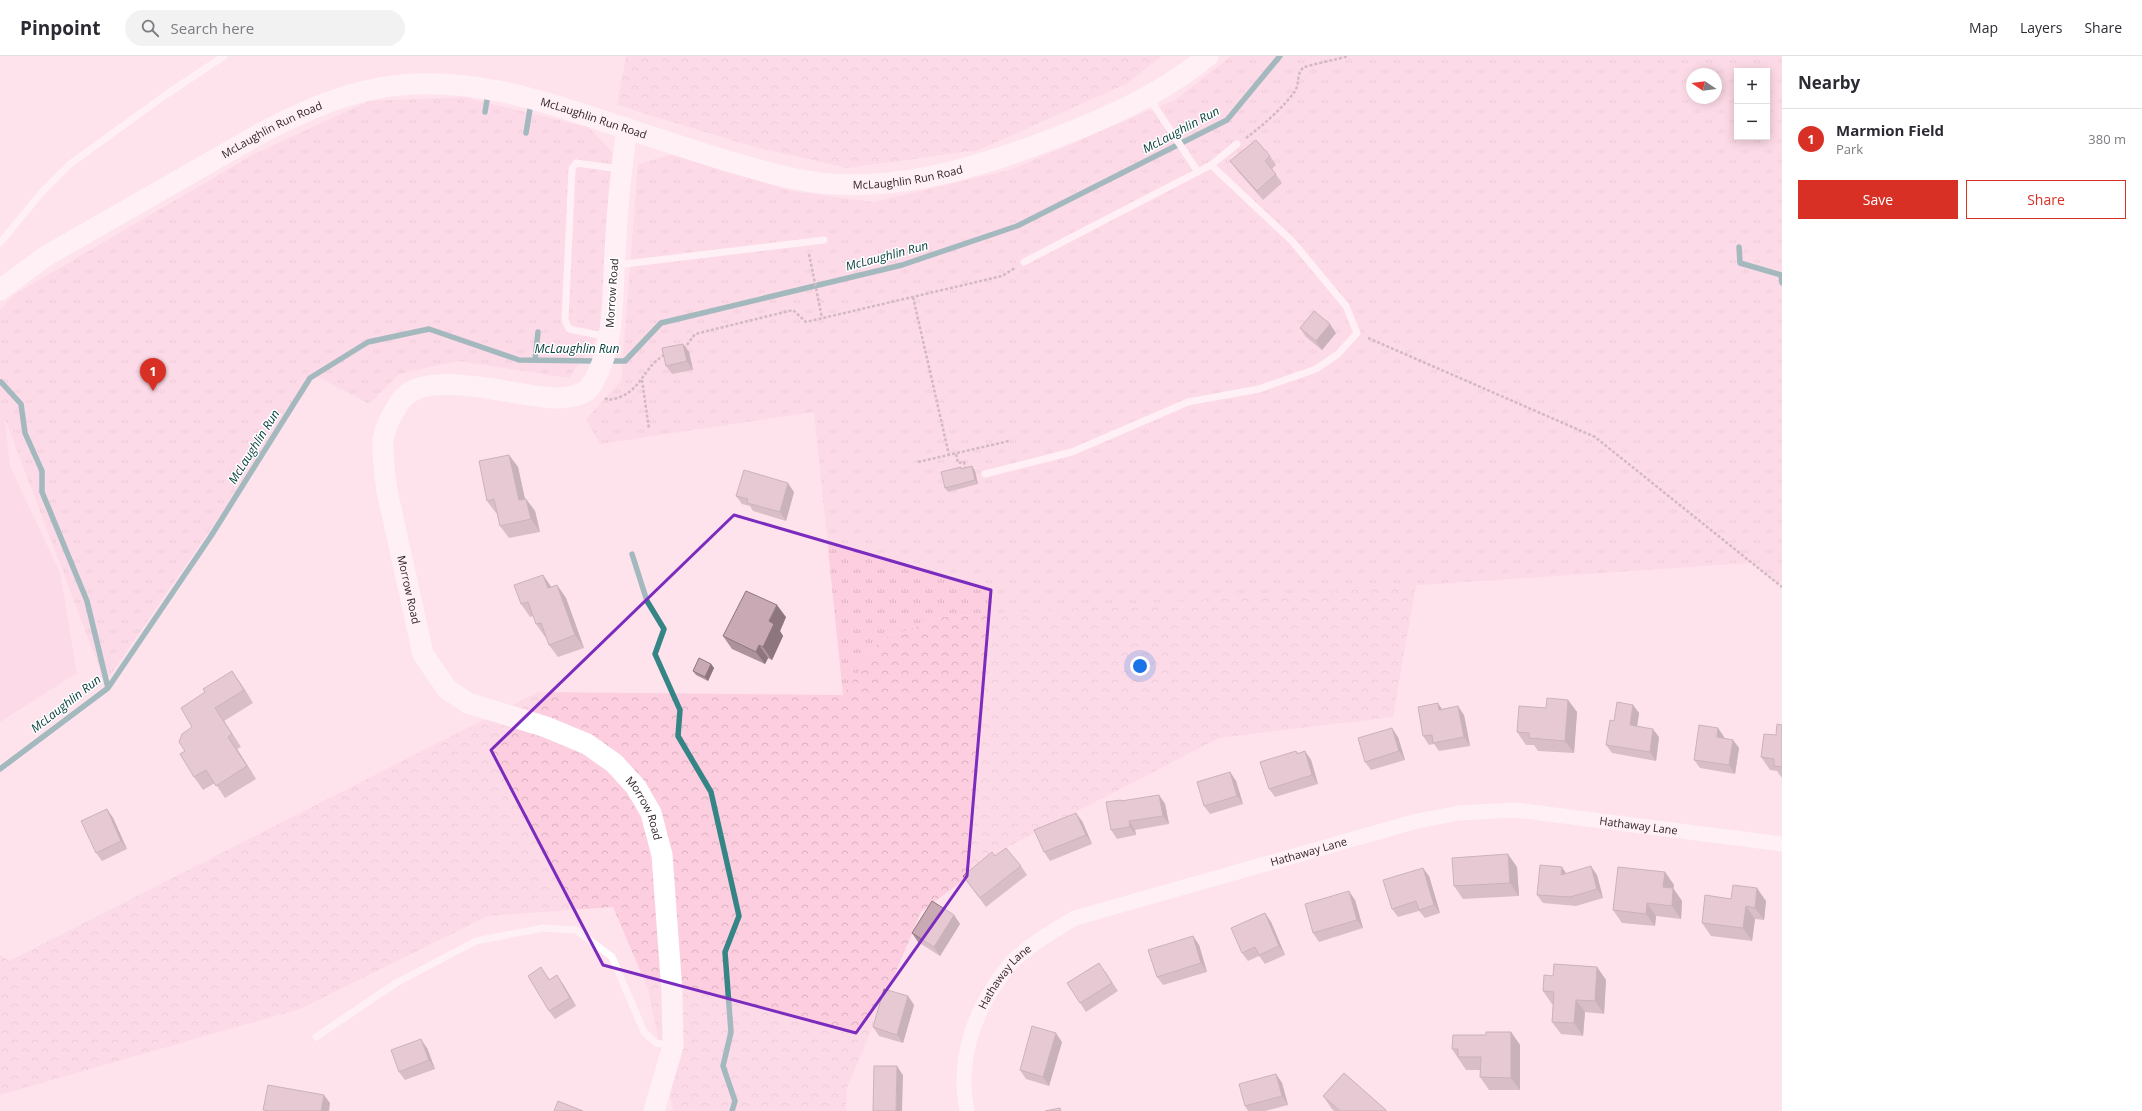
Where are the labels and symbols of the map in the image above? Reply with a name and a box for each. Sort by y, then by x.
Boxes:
north arrow [1686,68,1722,104]
street label: McLaughlin Run Road [539,94,649,142]
street label: McLaughlin Run Road [218,97,324,161]
water label: McLaughlin Run [1139,102,1222,157]
street label: McLaughlin Run Road [853,161,964,192]
water label: McLaughlin Run [844,236,930,275]
street label: Morrow Road [602,258,621,328]
water label: McLaughlin Run [535,340,620,357]
pin: 1 [140,358,166,391]
water label: McLaughlin Run [224,406,283,487]
street label: Morrow Road [394,554,424,625]
your location [1130,656,1150,676]
water label: McLaughlin Run [27,671,104,736]
street label: Morrow Road [623,773,666,842]
street label: Hathaway Lane [1599,813,1679,838]
street label: Hathaway Lane [1269,833,1349,869]
street label: Hathaway Lane [974,941,1034,1011]

